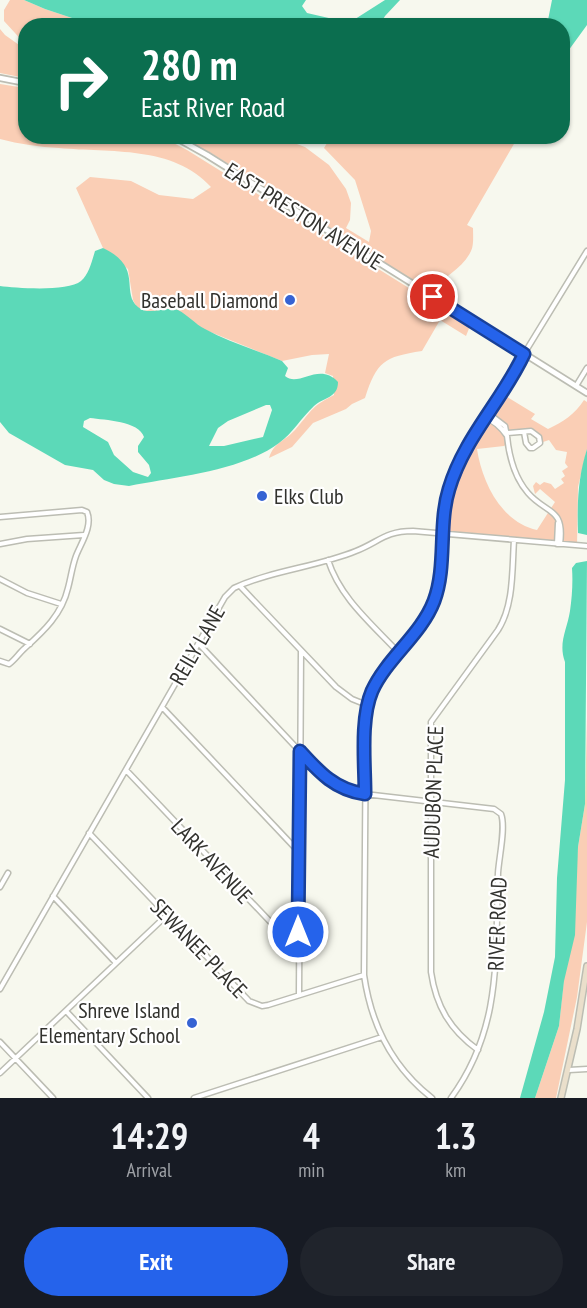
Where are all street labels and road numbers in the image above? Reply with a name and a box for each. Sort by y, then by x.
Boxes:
street label: EAST PRESTON AVENUE [220,156,388,276]
street label: REILY LANE [163,600,231,690]
street label: AUDUBON PLACE [417,725,449,859]
street label: LARK AVENUE [165,812,259,910]
street label: RIVER ROAD [481,877,513,971]
street label: SEWANEE PLACE [145,892,253,1004]

